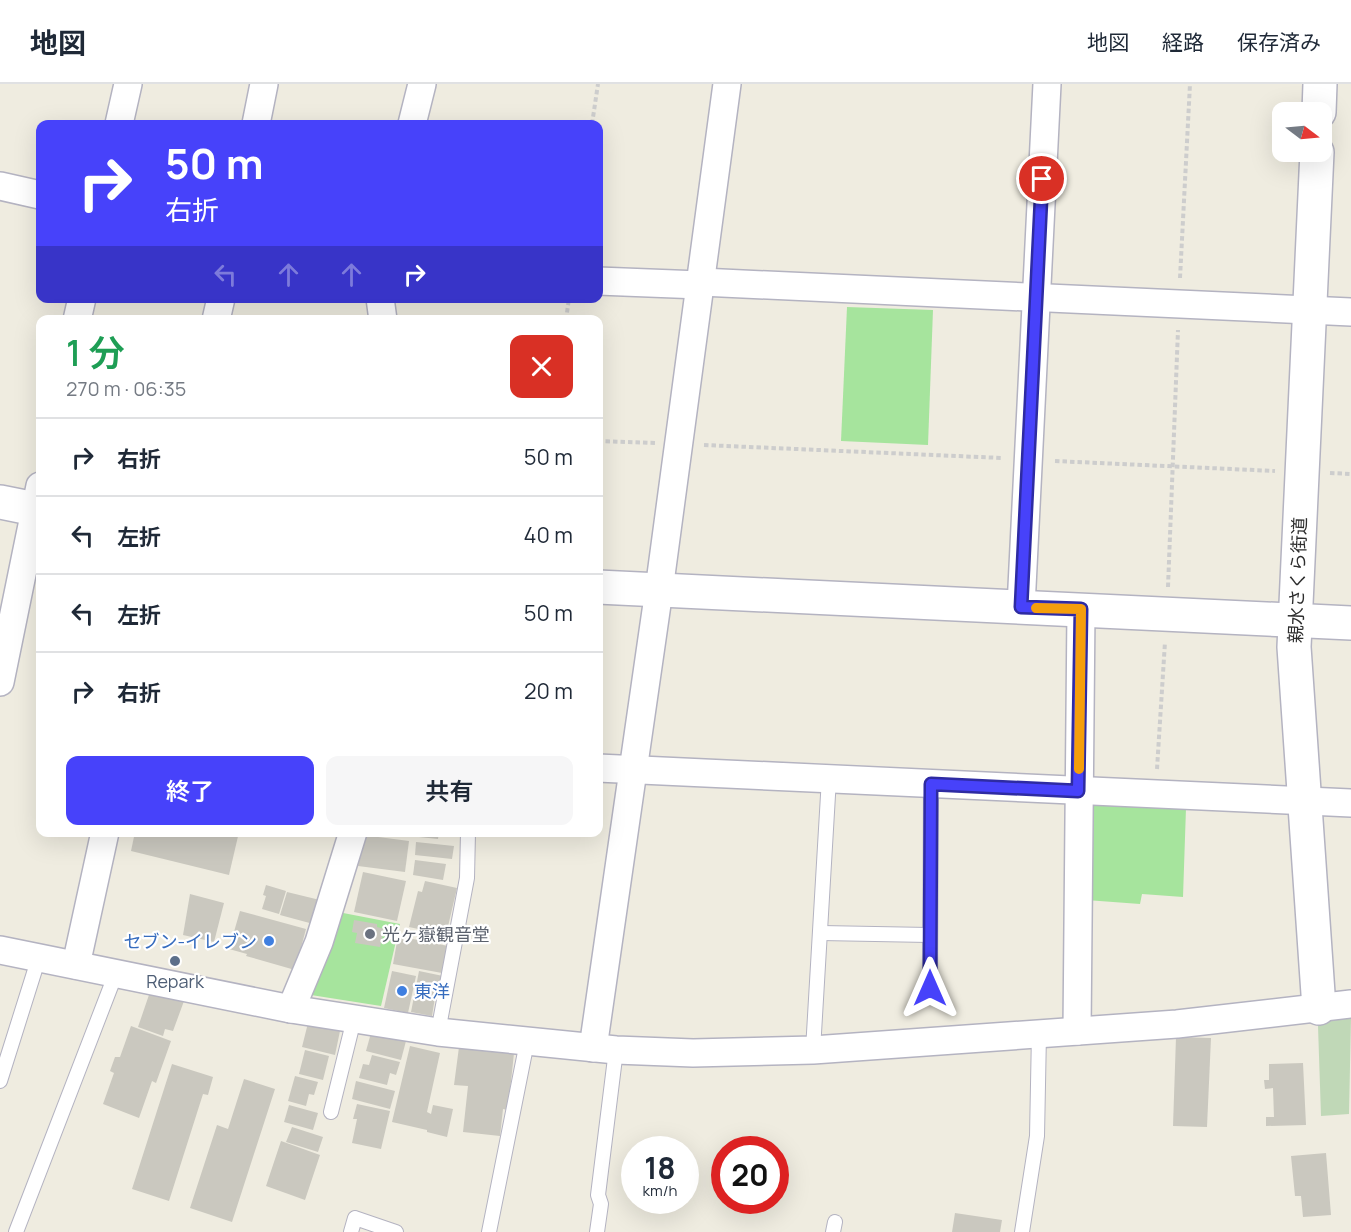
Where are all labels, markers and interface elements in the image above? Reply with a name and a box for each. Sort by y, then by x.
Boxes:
text: 地図 [30,23,86,61]
text: 地図 [1087,28,1129,56]
text: 経路 [1162,28,1204,56]
text: 保存済み [1237,28,1321,56]
north arrow [1272,102,1332,162]
map controls [1272,102,1332,162]
text: 50 m [165,134,263,192]
icon: right [66,144,144,222]
pin [1016,153,1067,204]
icon: arrive [1025,162,1058,195]
text: 右折 [165,191,219,228]
icon: left [209,258,242,291]
icon: ahead [272,258,305,291]
icon: ahead [335,258,368,291]
icon: right [398,258,431,291]
text: 1 分 [66,328,124,377]
button: close [510,335,573,398]
text: 270 m · 06:35 [66,375,186,402]
icon: right [66,441,99,474]
text: 50 m [524,442,573,472]
text: 右折 [117,444,161,474]
street label: 親水さくら街道 [1283,517,1311,643]
icon: left [66,519,99,552]
text: 40 m [524,520,573,550]
text: 左折 [117,522,161,552]
icon: left [66,597,99,630]
text: 50 m [524,598,573,628]
text: 左折 [117,600,161,630]
icon: right [66,675,99,708]
text: 20 m [524,676,573,706]
text: 右折 [117,678,161,708]
button: 終了 [66,756,314,825]
button: 共有 [326,756,573,825]
place label: 光ヶ嶽観音堂 [382,922,490,946]
marker: 光ヶ嶽観音堂 [363,927,377,941]
place label: セブン-イレブン [123,929,257,953]
marker: セブン-イレブン [262,934,276,948]
marker: Repark [168,954,182,968]
position arrow [898,956,962,1020]
place label: Repark [146,969,205,993]
place label: 東洋 [414,979,450,1003]
marker: 東洋 [395,984,409,998]
speed limit sign: 20 [711,1136,789,1214]
text: 18 [644,1147,676,1188]
text: km/h [643,1180,677,1201]

